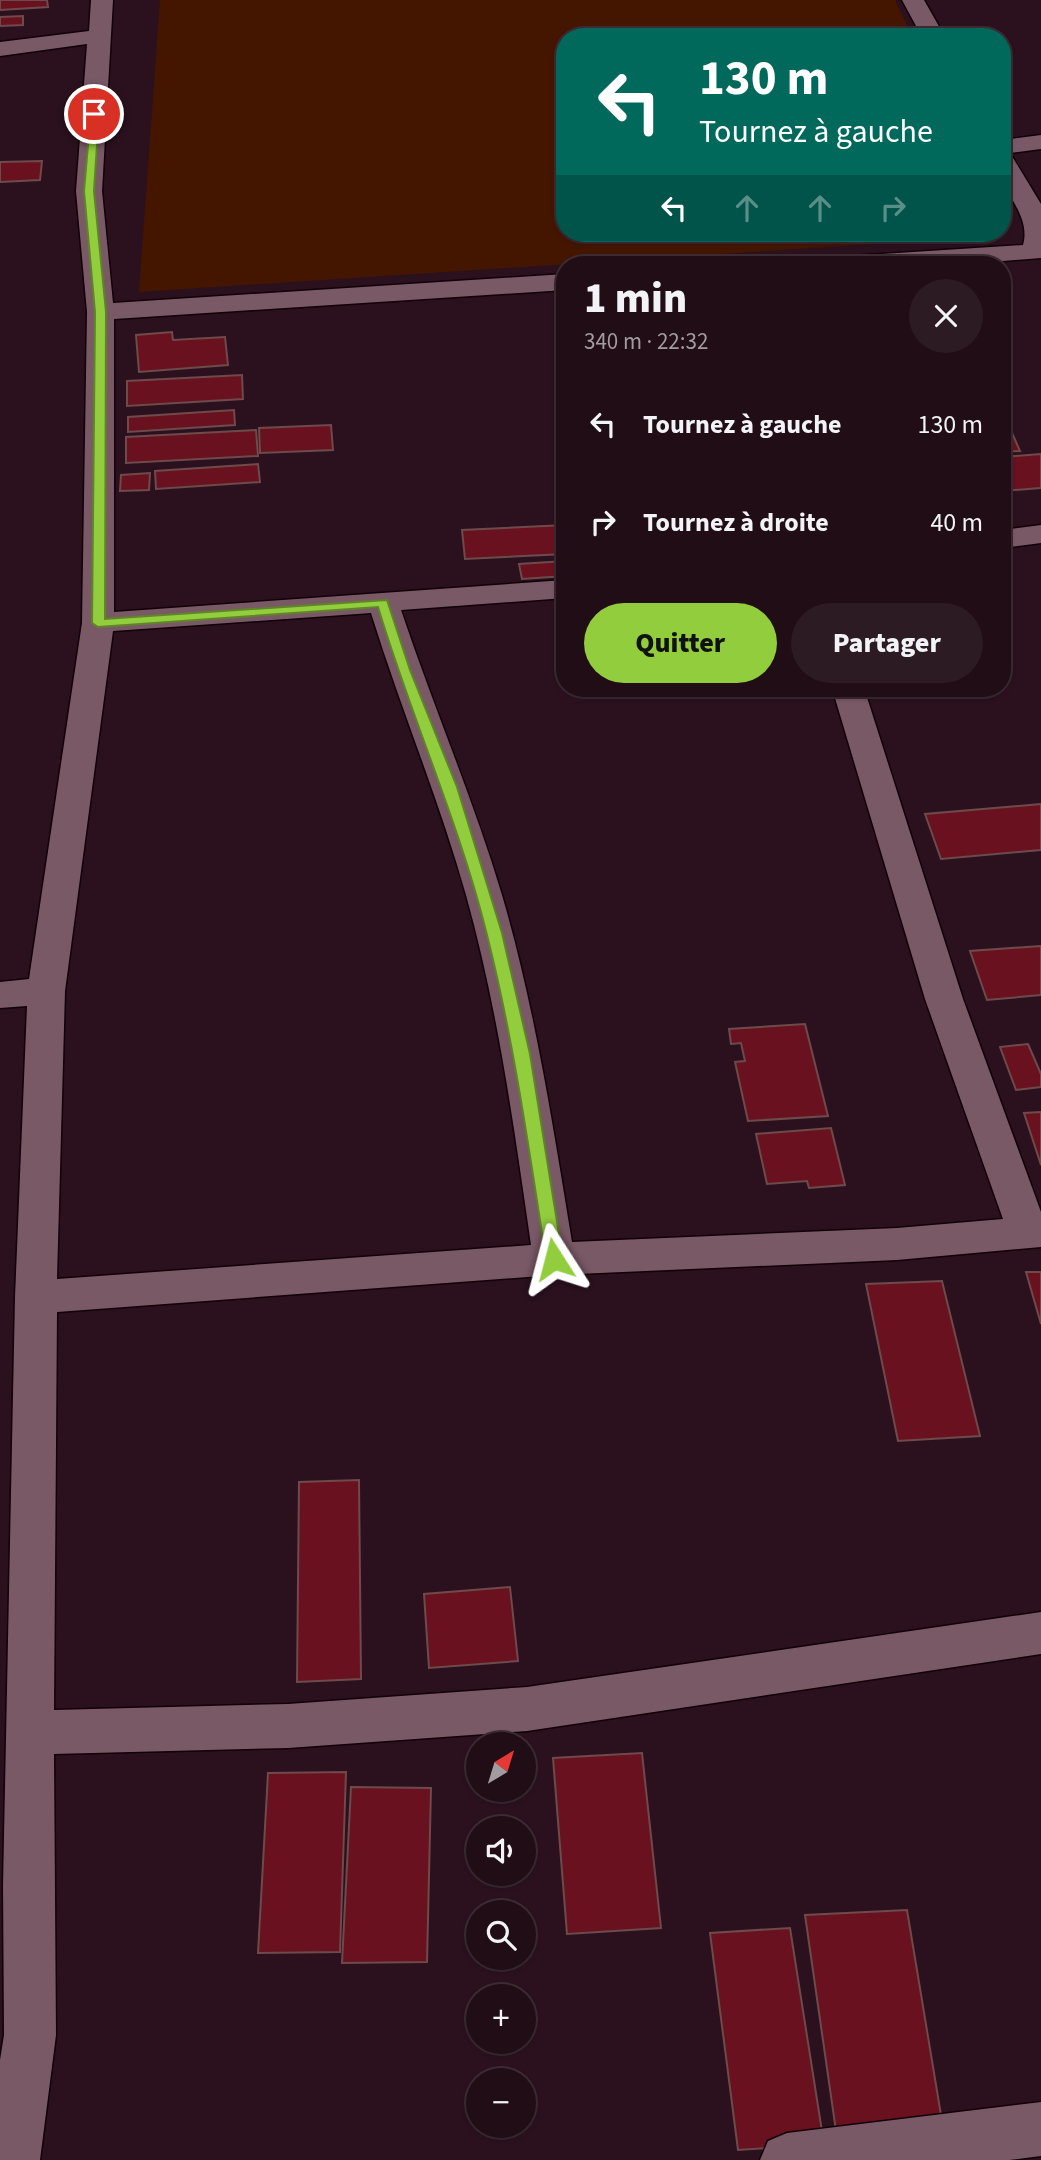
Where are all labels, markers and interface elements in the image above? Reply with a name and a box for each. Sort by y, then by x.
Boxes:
text: 130 m [699,44,828,114]
icon: left [584,56,675,147]
pin [64,84,124,144]
icon: arrive [75,95,113,133]
text: Tournez à gauche [699,109,933,155]
icon: left [655,189,693,227]
icon: ahead [728,189,766,227]
icon: ahead [801,189,839,227]
icon: right [874,189,912,227]
text: 1 min [584,269,687,329]
button: close [909,279,983,353]
text: 340 m · 22:32 [584,325,708,358]
icon: left [584,405,622,443]
text: Tournez à gauche [643,406,842,443]
text: 130 m [917,406,983,443]
icon: right [584,503,622,541]
text: Tournez à droite [643,504,829,541]
text: 40 m [930,504,983,541]
button: Quitter [584,603,777,683]
button: Partager [791,603,983,683]
position arrow [517,1222,591,1296]
north arrow [466,1732,536,1802]
map controls [466,1732,536,2138]
button: sound [466,1816,536,1886]
button: search [466,1900,536,1970]
button: + [466,1984,536,2054]
button: − [466,2068,536,2138]

